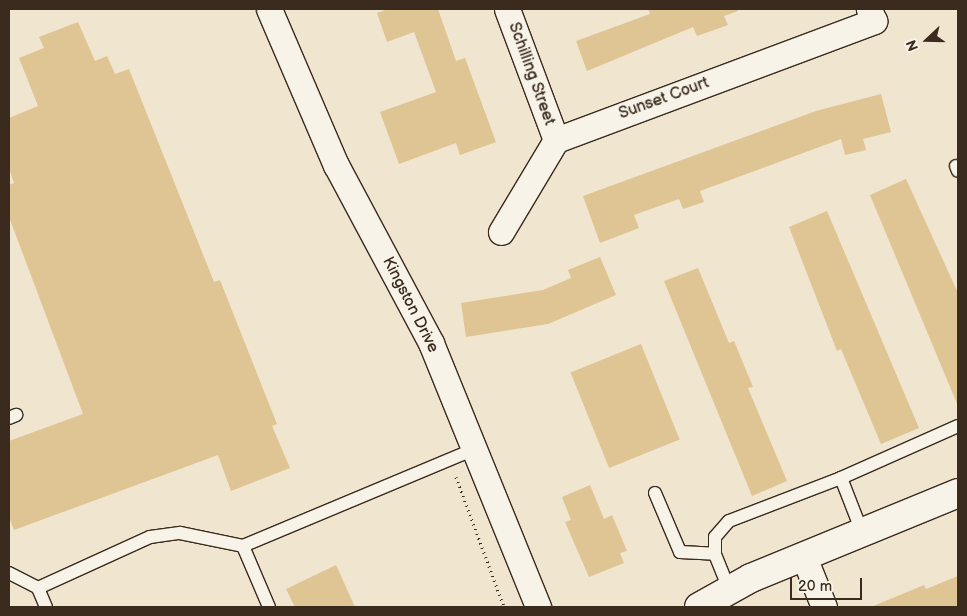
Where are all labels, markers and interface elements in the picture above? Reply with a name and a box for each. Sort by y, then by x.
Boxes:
north arrow [902,15,952,65]
street label: Schilling Street [503,20,559,128]
text: N [903,38,922,54]
street label: Sunset Court [616,74,712,124]
street label: Kingston Drive [378,254,442,356]
scale bar [792,568,864,600]
text: 20 m [798,577,832,596]

